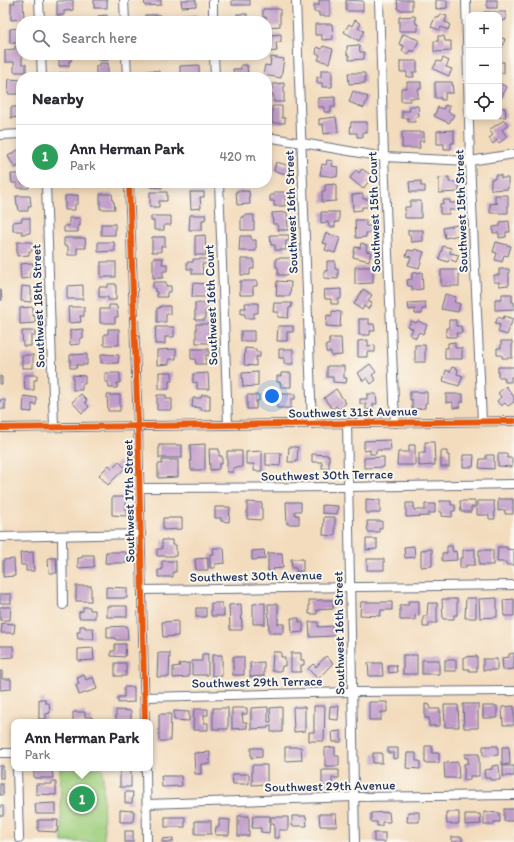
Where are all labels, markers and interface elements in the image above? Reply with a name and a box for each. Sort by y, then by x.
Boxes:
map controls [466,12,502,120]
button: + [466,12,502,48]
search box [16,16,272,60]
icon: search [30,27,52,49]
text: Search here [62,29,137,47]
button: − [466,48,502,84]
button: locate [466,84,502,120]
text: Nearby [32,88,84,108]
text: Ann Herman Park [70,140,184,158]
text: 1 [42,149,48,164]
text: 420 m [219,149,256,164]
street label: Southwest 15th Street [451,149,471,273]
street label: Southwest 16th Street [281,150,301,274]
street label: Southwest 15th Court [364,151,384,273]
text: Park [70,158,96,173]
street label: Southwest 18th Street [28,244,48,368]
street label: Southwest 16th Court [201,244,221,366]
your location [262,386,282,406]
street label: Southwest 31st Avenue [288,403,418,421]
street label: Southwest 17th Street [120,439,138,563]
street label: Southwest 30th Terrace [261,466,393,484]
street label: Southwest 30th Avenue [190,567,322,585]
street label: Southwest 16th Street [330,571,348,695]
street label: Southwest 29th Terrace [191,673,323,691]
popup [11,719,153,771]
text: Ann Herman Park [25,729,139,747]
text: Park [25,747,50,762]
street label: Southwest 29th Avenue [264,777,396,795]
pin: 1 [69,784,95,814]

